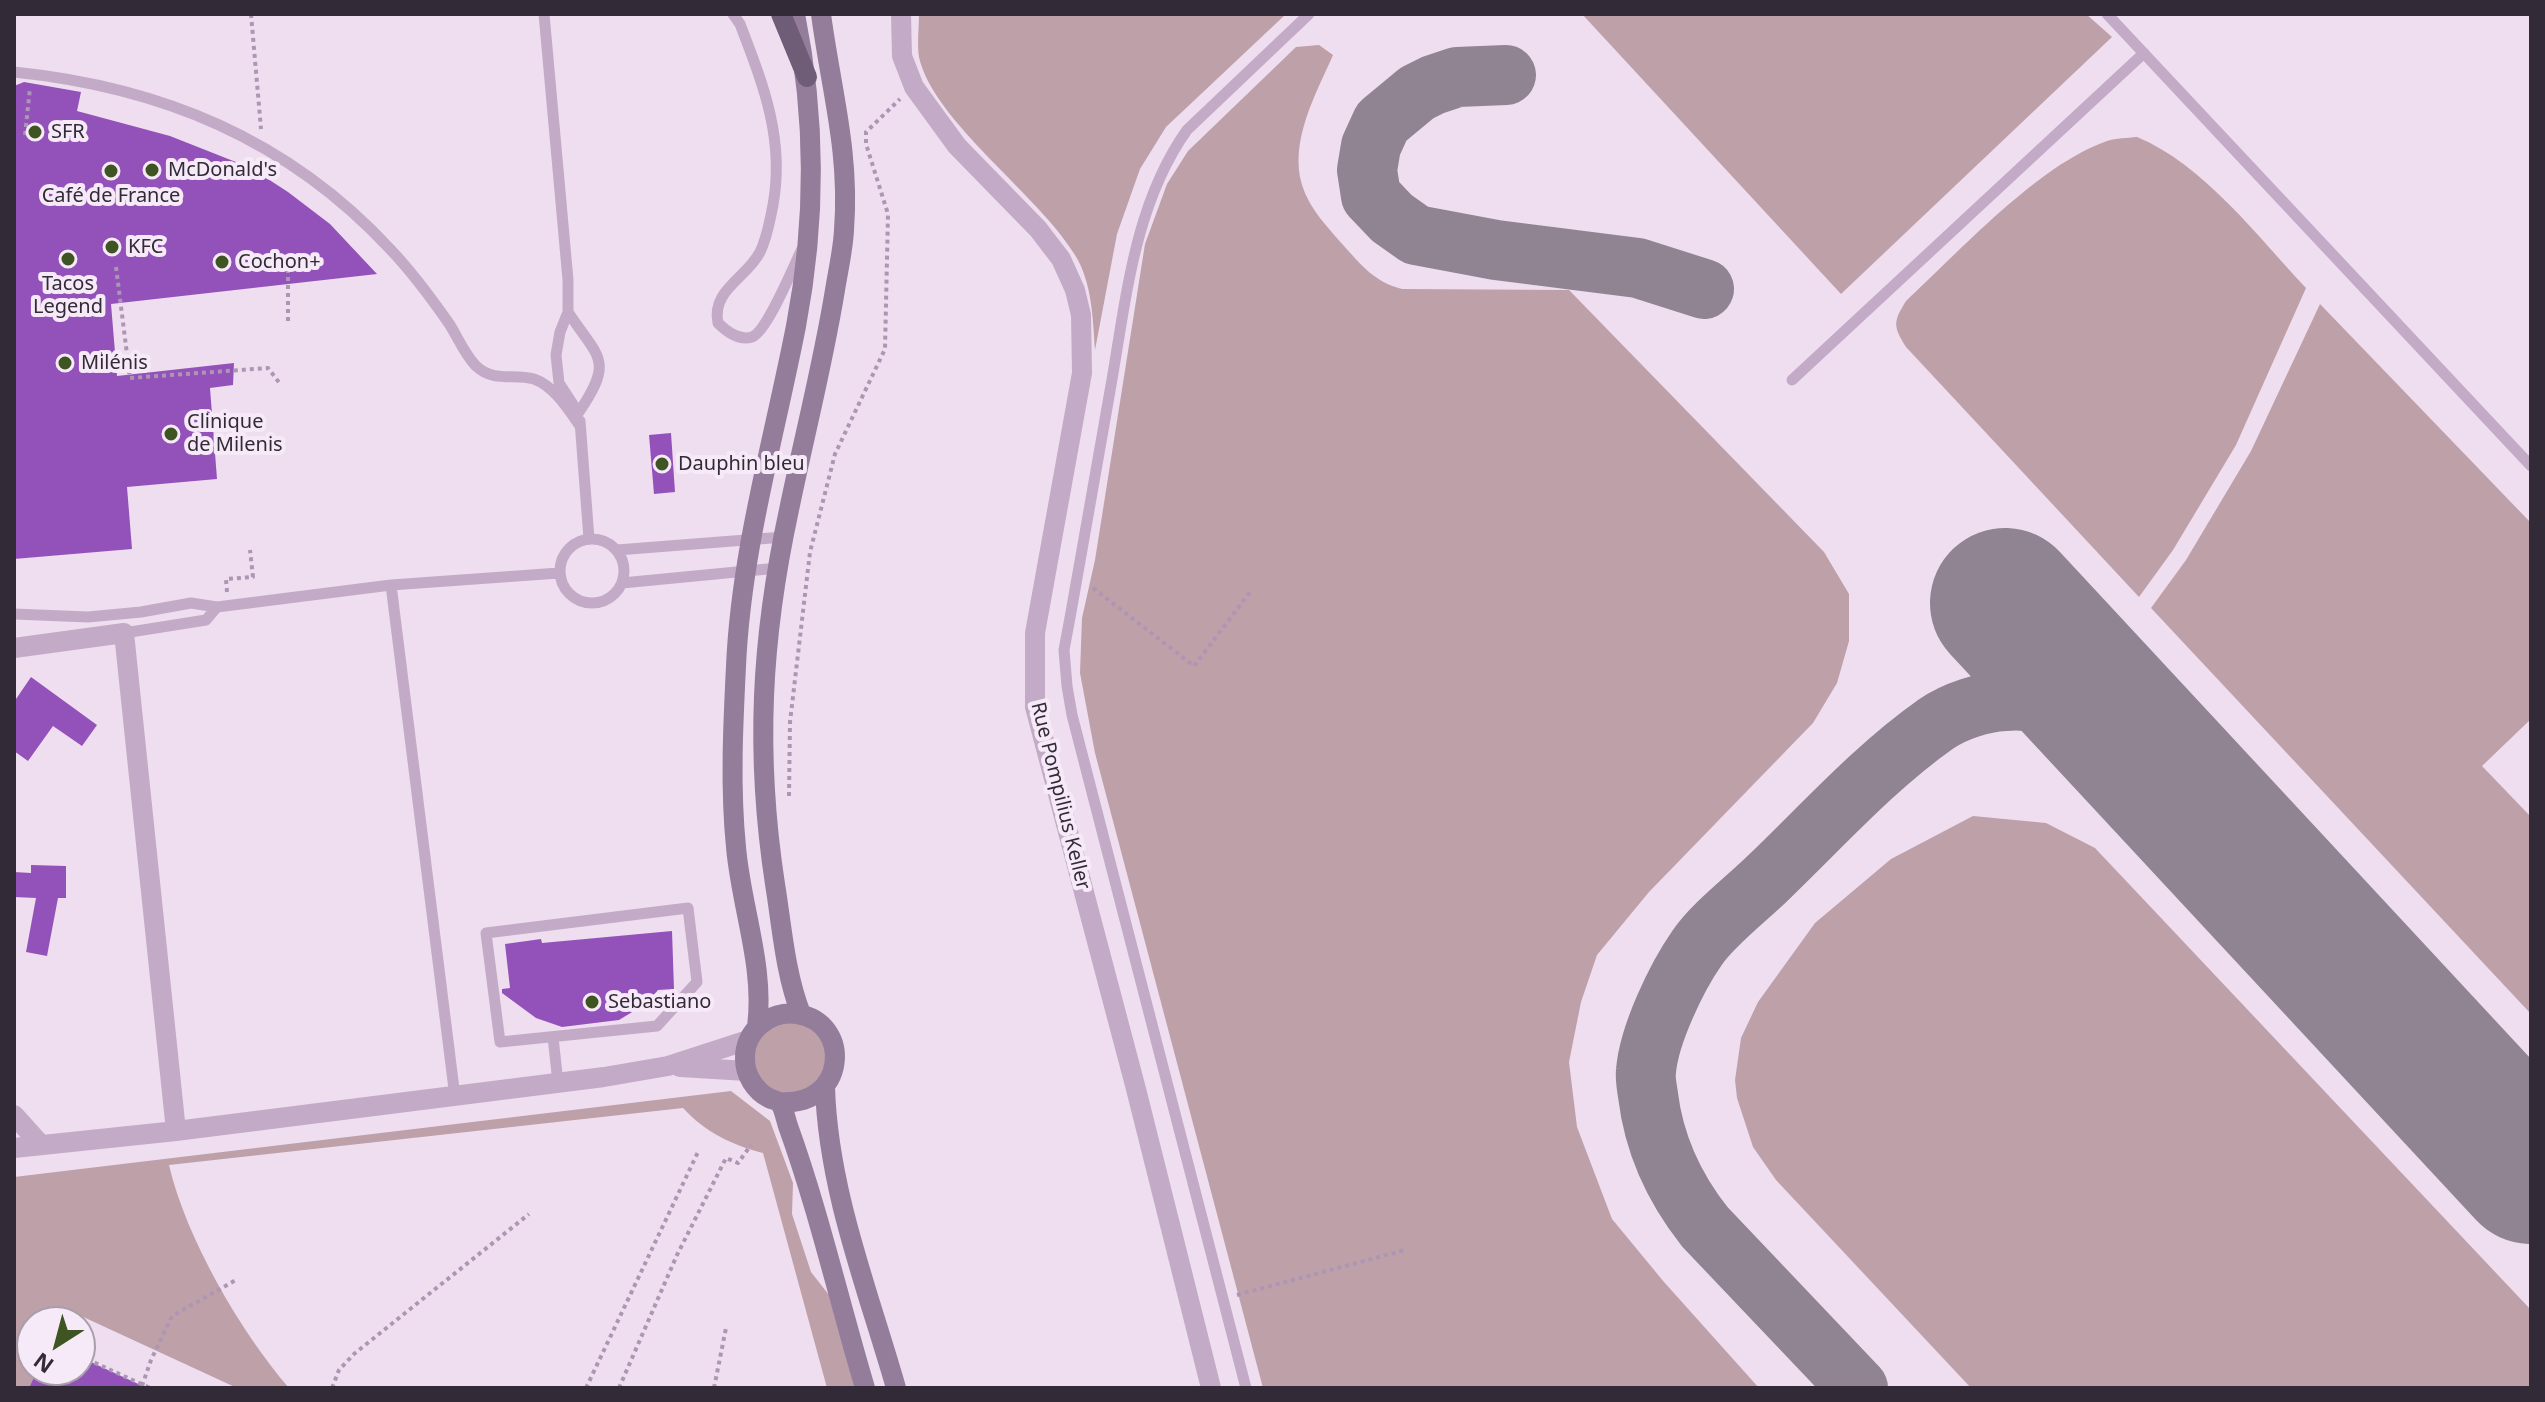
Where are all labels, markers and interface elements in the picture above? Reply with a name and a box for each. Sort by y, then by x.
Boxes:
place label: SFR [51,120,85,144]
marker: SFR [26,123,44,141]
place label: McDonald's [168,158,277,182]
marker: McDonald's [143,161,161,179]
marker: Café de France [102,162,120,180]
place label: Café de France [42,184,180,208]
place label: KFC [128,235,163,259]
marker: KFC [103,238,121,256]
marker: Tacos Legend [59,250,77,268]
place label: Cochon+ [238,250,321,274]
marker: Cochon+ [213,253,231,271]
place label: Tacos Legend [33,272,103,319]
place label: Milénis [81,351,148,375]
marker: Milénis [56,354,74,372]
place label: Clinique de Milenis [187,410,283,457]
marker: Clinique de Milenis [162,425,180,443]
place label: Dauphin bleu [678,452,805,476]
marker: Dauphin bleu [653,455,671,473]
street label: Rue Pompilius Keller [1025,700,1095,892]
place label: Sebastiano [608,990,711,1014]
marker: Sebastiano [583,993,601,1011]
north arrow [16,1306,96,1386]
text: N [27,1346,59,1381]

